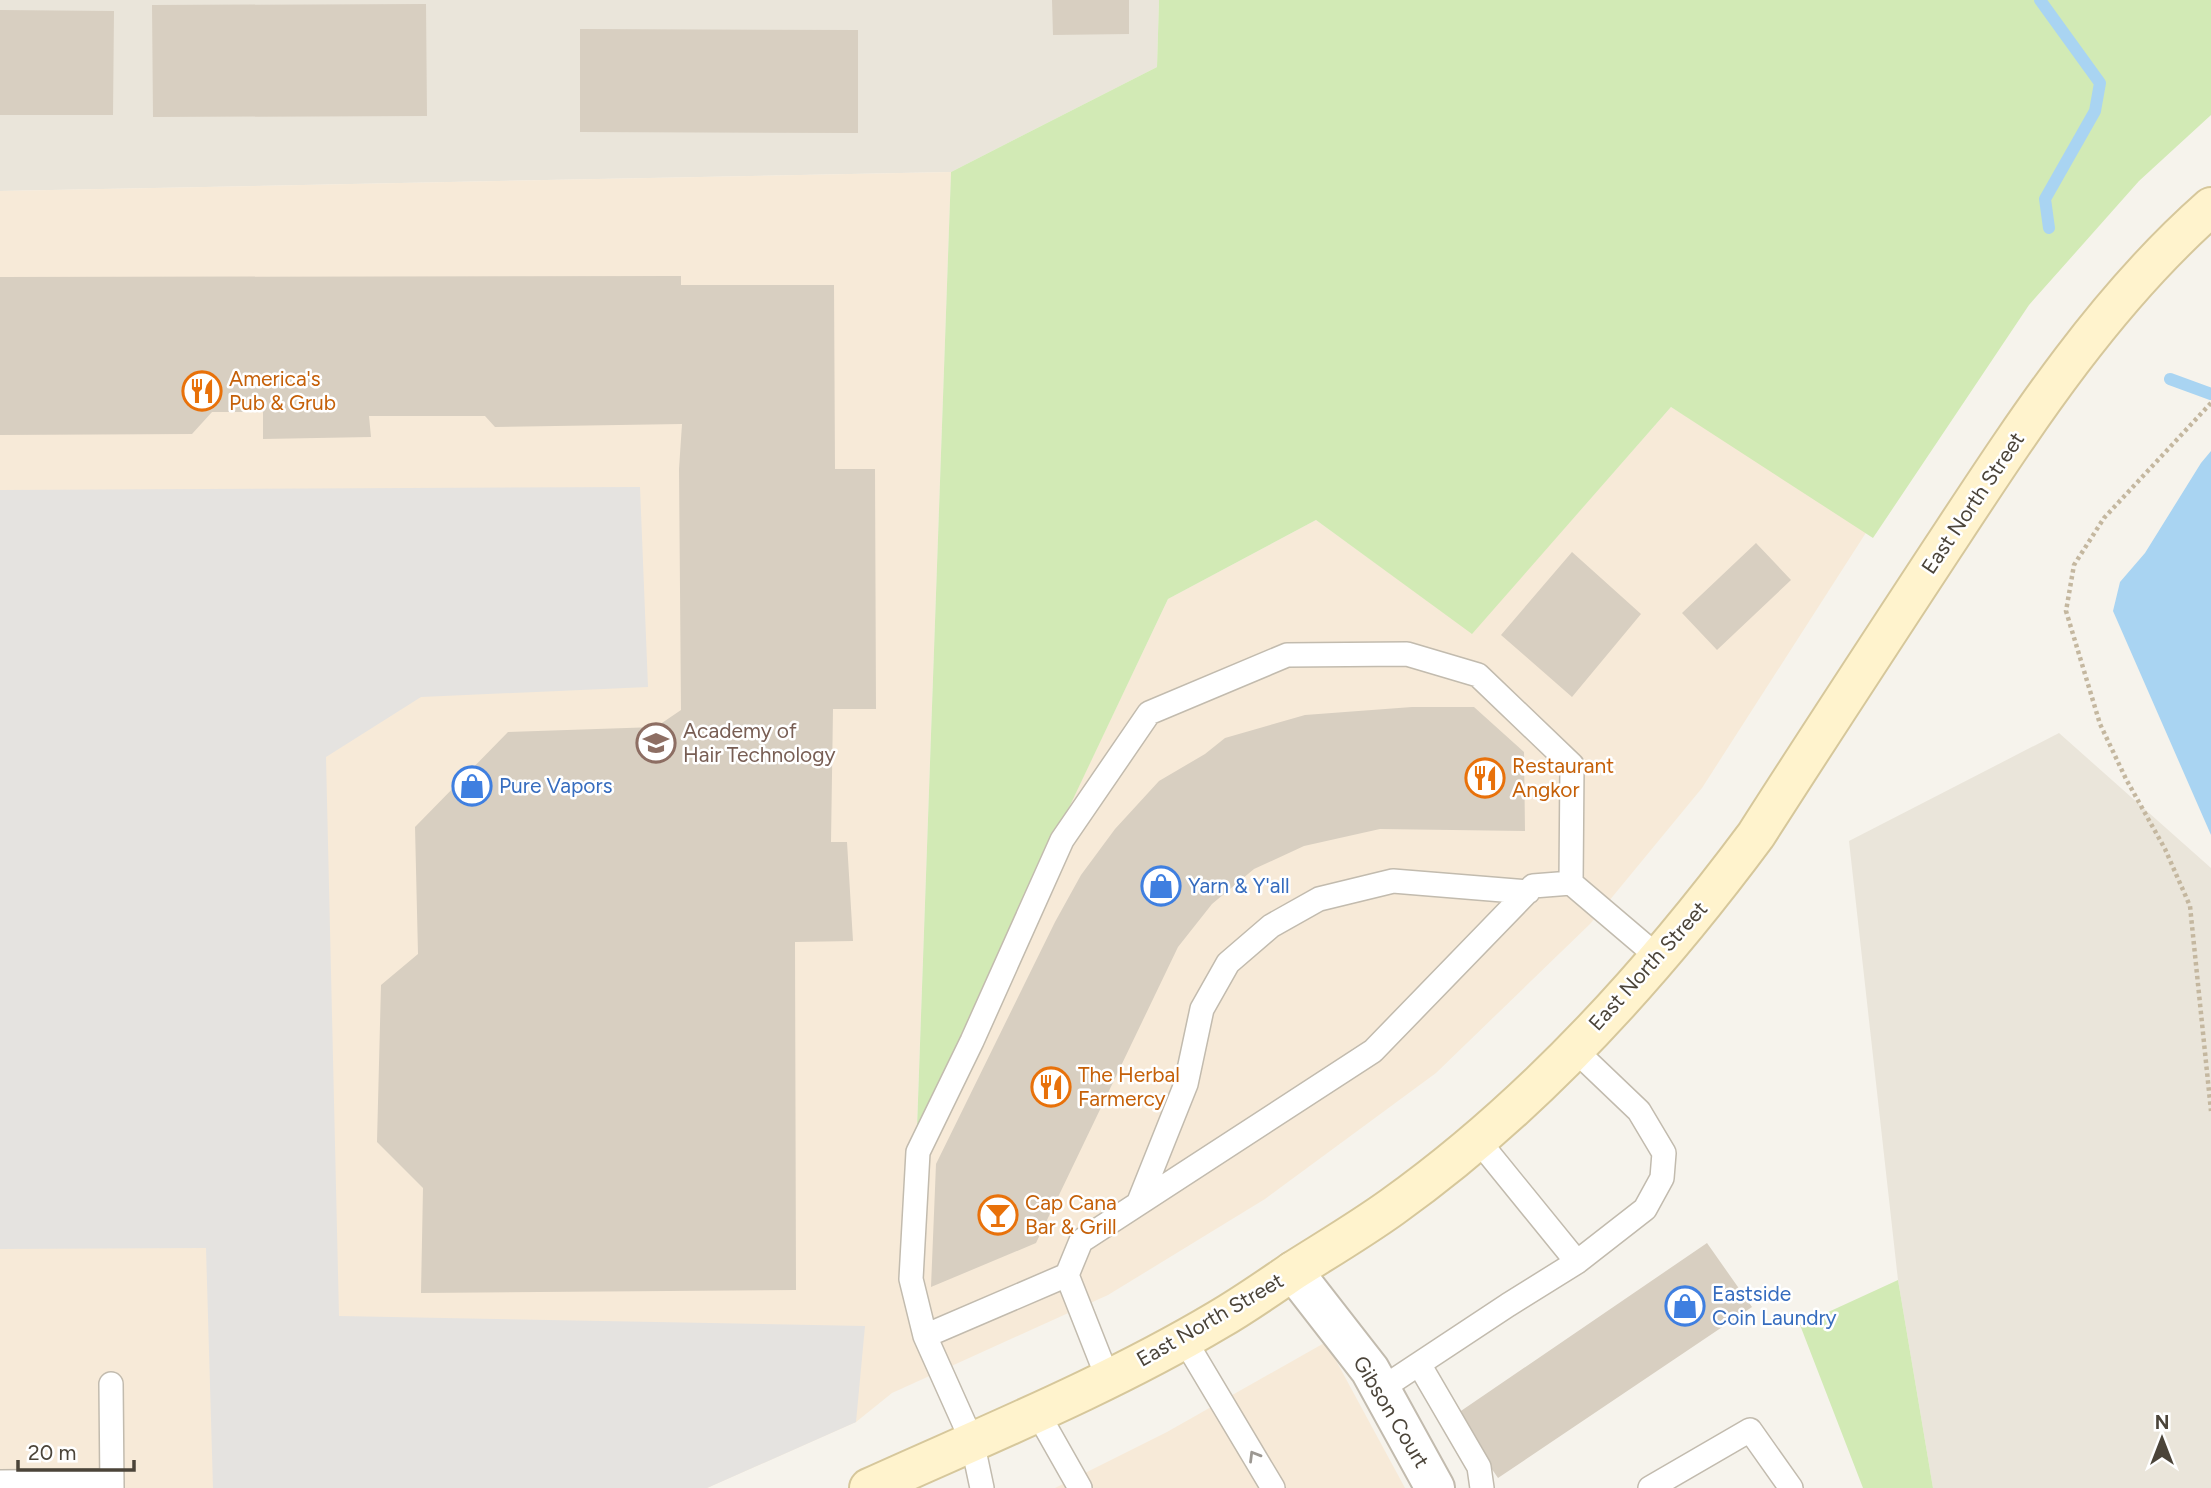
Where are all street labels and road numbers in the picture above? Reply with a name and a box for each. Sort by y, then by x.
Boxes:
street label: East North Street [1916,427,2029,578]
street label: East North Street [1583,896,1712,1035]
street label: East North Street [1132,1267,1288,1372]
street label: Gibson Court [1348,1351,1435,1472]

